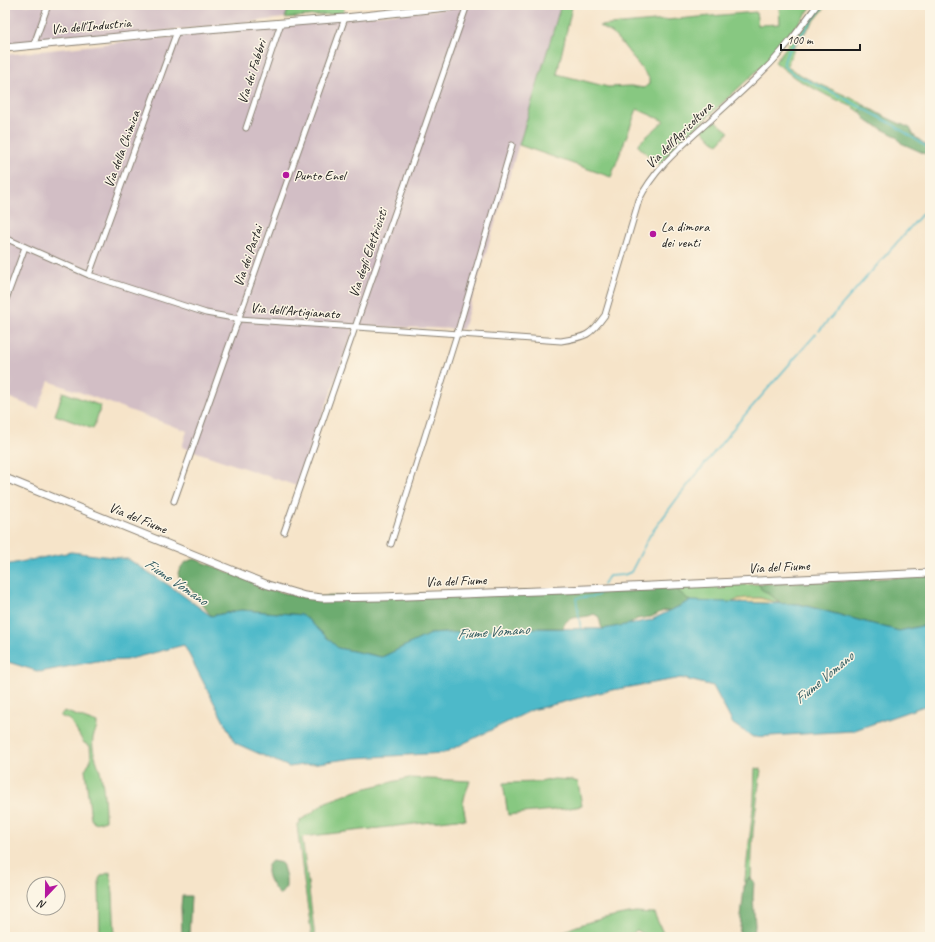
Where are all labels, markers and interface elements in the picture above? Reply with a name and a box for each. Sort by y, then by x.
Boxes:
street label: Via dell'Industria [50,14,133,38]
scale bar [781,26,860,52]
text: 100 m [787,32,814,48]
street label: Via dei Fabbri [234,36,271,106]
street label: Via dell'Agricoltura [642,97,717,172]
street label: Via della Chimica [100,107,144,190]
place label: Punto Enel [294,167,348,184]
marker: Punto Enel [281,170,291,180]
street label: Via degli Elettricisti [345,204,392,300]
place label: La dimora dei venti [661,218,710,251]
street label: Via dei Pastai [230,221,267,289]
marker: La dimora dei venti [648,229,658,239]
street label: Via dell'Artigianato [250,299,342,323]
street label: Via del Fiume [107,499,171,538]
water label: Fiume Vomano [141,554,212,611]
street label: Via del Fiume [748,557,811,577]
street label: Via del Fiume [425,571,488,591]
water label: Fiume Vomano [457,620,531,644]
water label: Fiume Vomano [790,647,859,708]
north arrow [26,876,66,916]
text: N [34,897,48,913]

